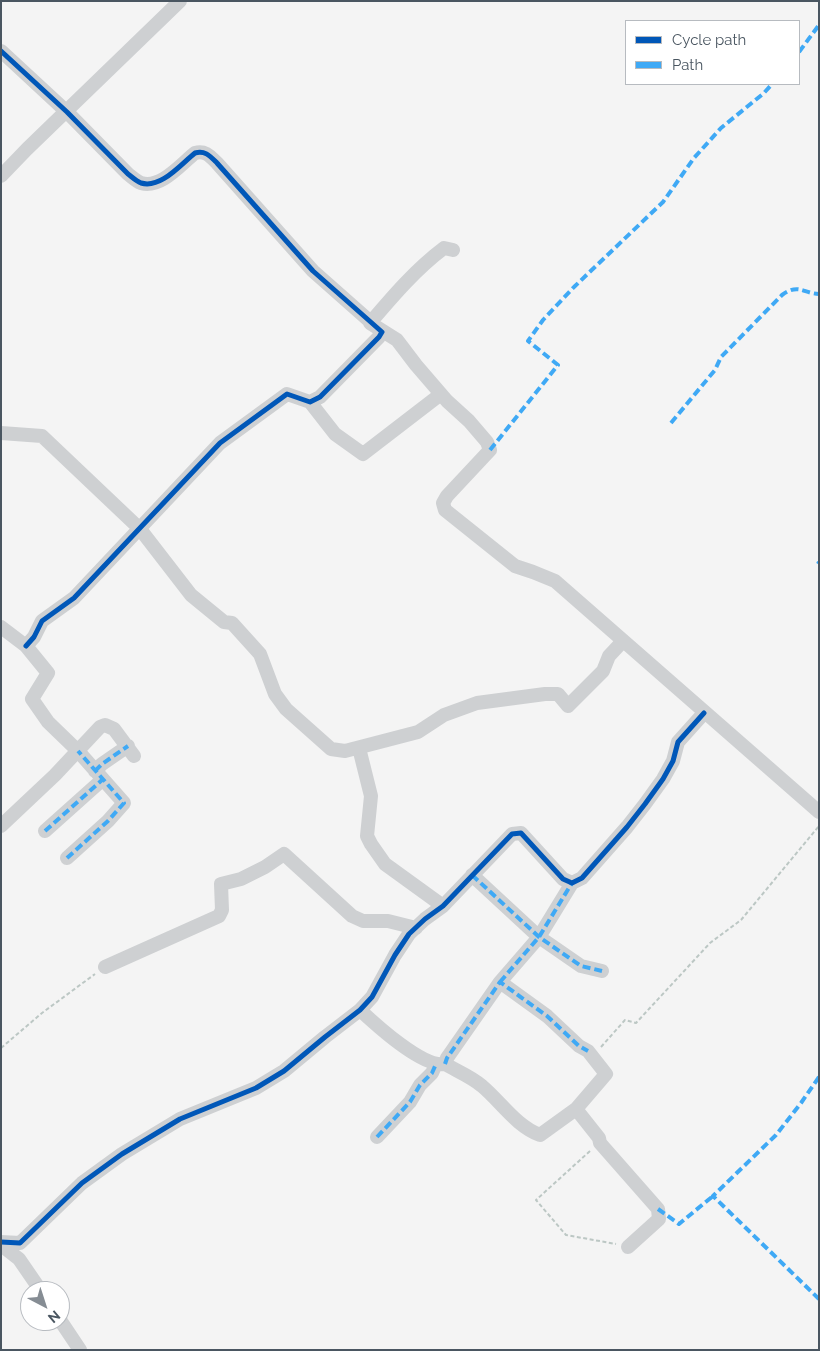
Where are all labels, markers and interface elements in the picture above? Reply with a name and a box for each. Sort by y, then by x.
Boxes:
legend [625,20,800,85]
text: Cycle path [672,31,746,49]
text: Path [672,56,703,74]
north arrow [20,1281,70,1331]
text: N [45,1307,63,1326]

